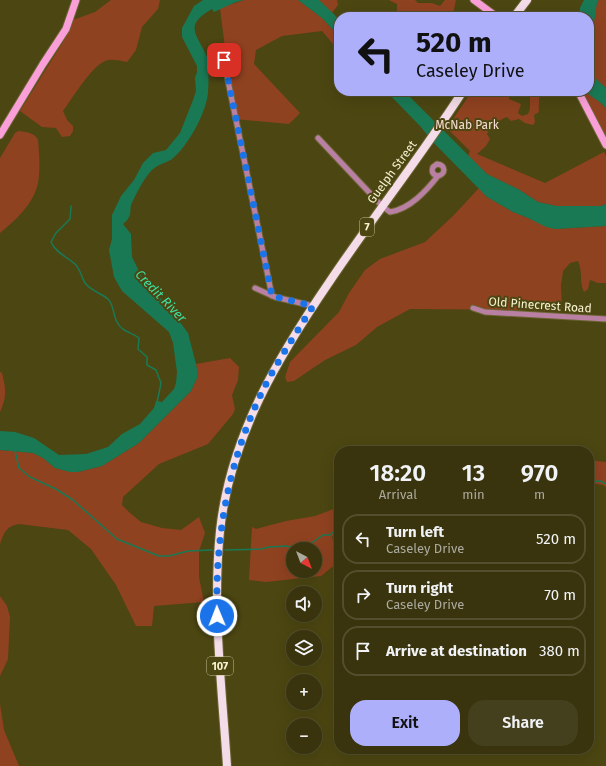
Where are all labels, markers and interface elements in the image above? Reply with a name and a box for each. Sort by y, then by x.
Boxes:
text: 520 m [416,26,492,59]
icon: left [350,28,402,80]
pin [207,43,241,77]
icon: arrive [213,49,235,71]
text: Caseley Drive [416,60,525,82]
park label: McNab Park [435,118,500,132]
street label: Guelph Street [364,137,420,206]
road number: 7 [360,218,374,236]
water label: Credit River [132,267,190,326]
street label: Old Pinecrest Road [488,294,592,316]
text: 18:20 [370,459,426,487]
text: 13 [462,459,485,487]
text: 970 [521,459,558,487]
text: Arrival [379,487,417,502]
text: min [462,487,485,502]
text: m [534,487,545,502]
text: Turn left [386,523,444,541]
icon: left [352,528,374,550]
text: 520 m [536,530,576,548]
text: Caseley Drive [386,541,464,556]
north arrow [286,542,322,578]
map controls [286,542,322,754]
text: Turn right [386,579,453,597]
icon: right [352,584,374,606]
button: sound [286,586,322,622]
text: 70 m [544,586,576,604]
position arrow [196,595,238,637]
text: Caseley Drive [386,597,464,612]
button: layers [286,630,322,666]
icon: arrive [352,640,374,662]
text: Arrive at destination [386,642,527,660]
text: 380 m [539,642,580,660]
road number: 107 [207,657,233,675]
button: + [286,674,322,710]
button: Exit [350,700,460,746]
button: Share [468,700,578,746]
button: − [286,718,322,754]

